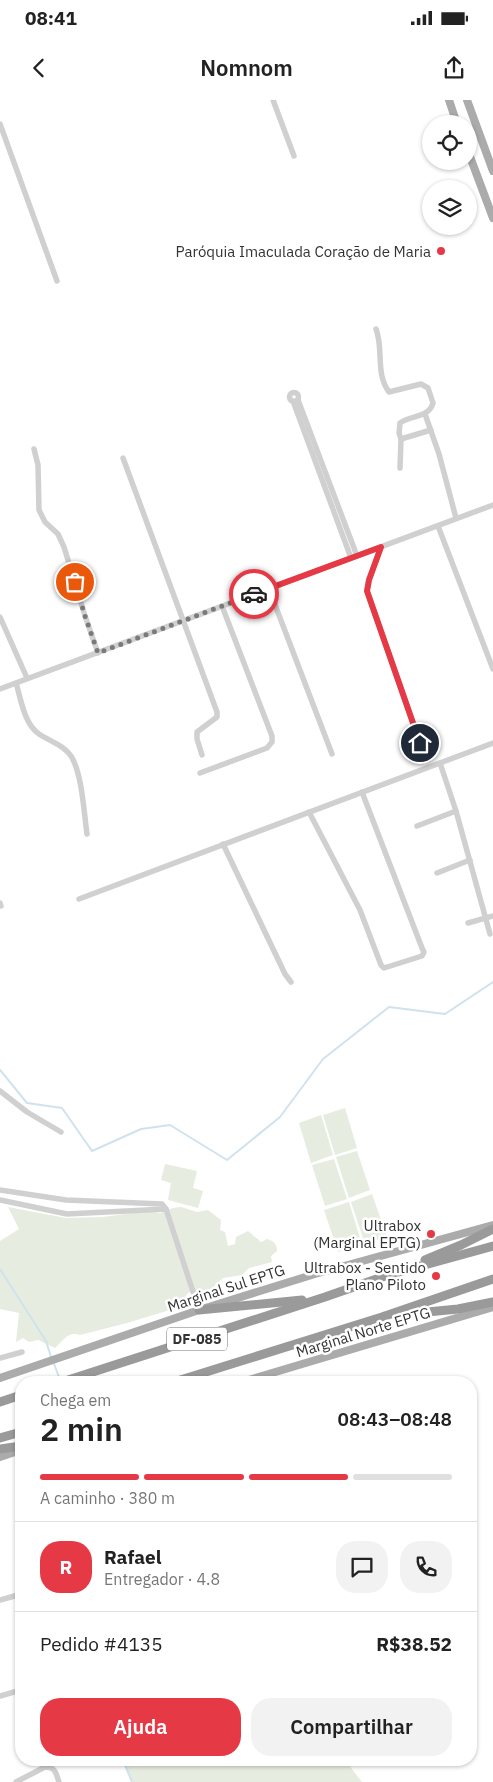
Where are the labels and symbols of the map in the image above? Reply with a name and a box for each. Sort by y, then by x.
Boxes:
place label: Paróquia Imaculada Coração de Maria [176,242,431,261]
marker: Paróquia Imaculada Coração de Maria [435,245,447,257]
pin [54,561,96,603]
courier [229,569,279,619]
pin [399,722,441,764]
place label: Ultrabox (Marginal EPTG) [313,1216,421,1252]
marker: Ultrabox (Marginal EPTG) [425,1228,437,1240]
place label: Ultrabox - Sentido Plano Piloto [304,1258,426,1294]
street label: Marginal Sul EPTG [165,1260,287,1316]
marker: Ultrabox - Sentido Plano Piloto [430,1270,442,1282]
street label: Marginal Norte EPTG [294,1303,432,1361]
road number: DF-085 [167,1328,227,1350]

